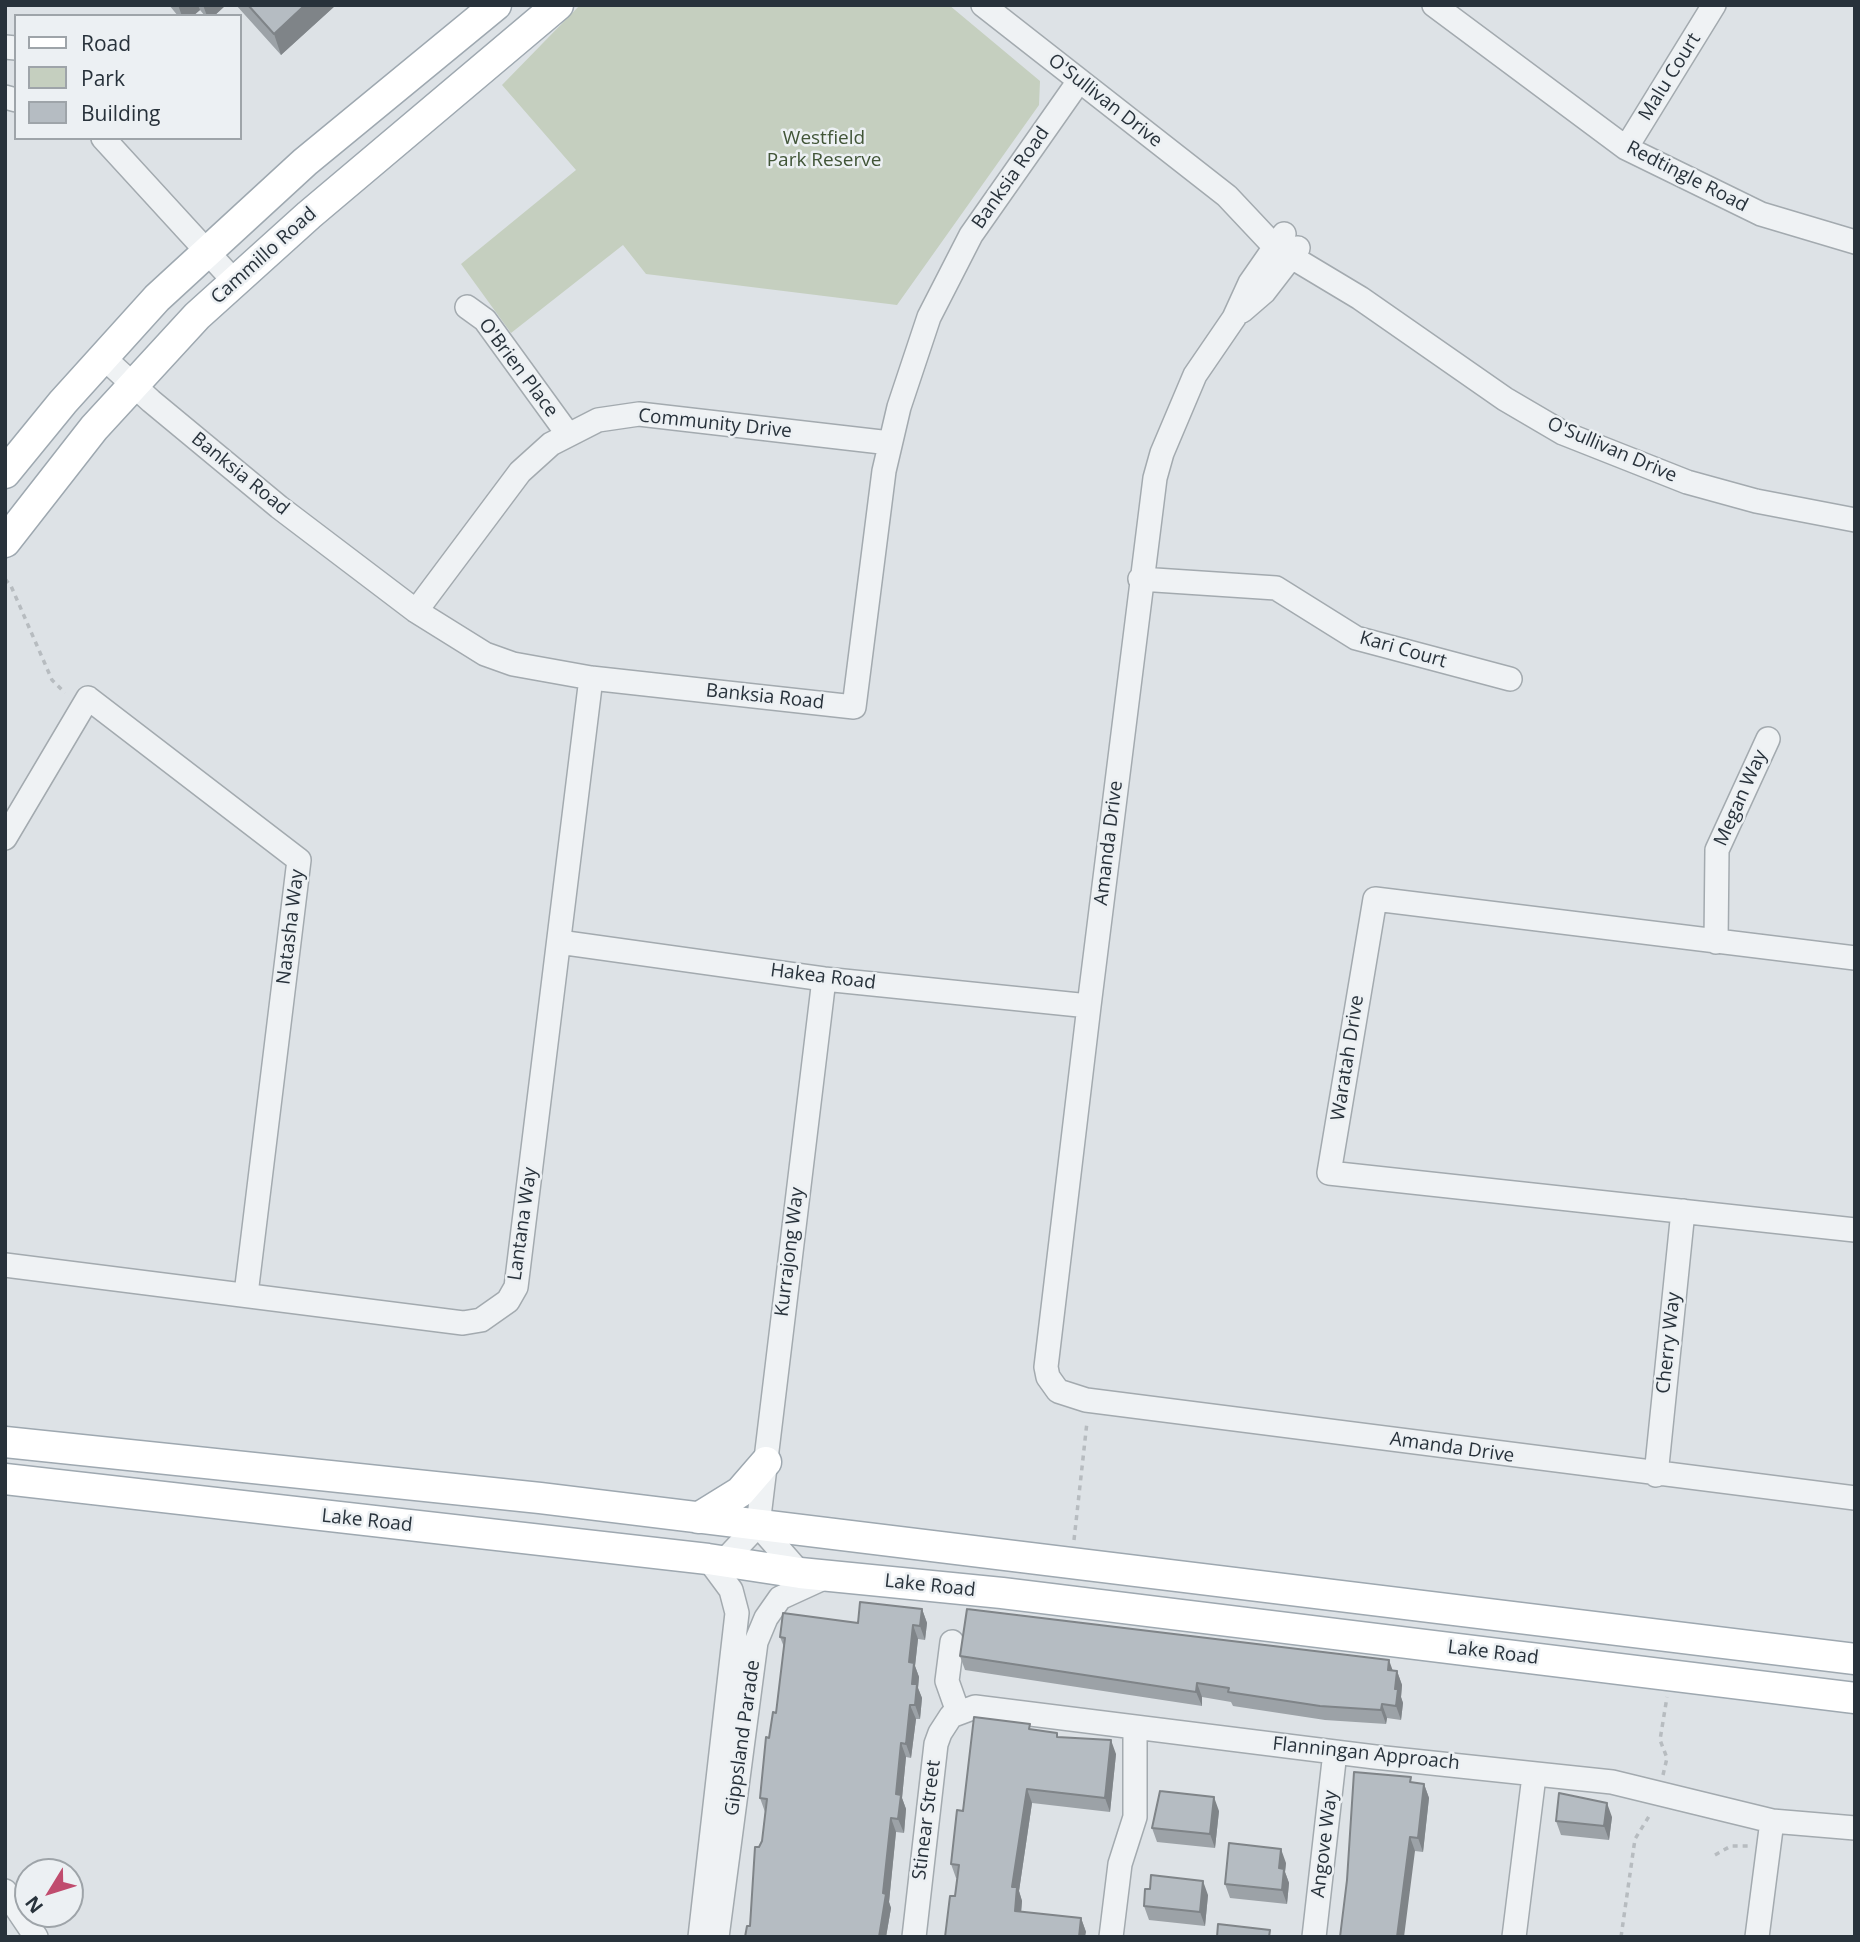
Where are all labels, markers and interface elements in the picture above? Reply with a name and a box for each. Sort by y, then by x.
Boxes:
legend [14,14,242,140]
text: Road [81,29,131,57]
street label: Malu Court [1634,29,1706,125]
street label: O'Sullivan Drive [1043,49,1167,153]
text: Park [81,64,125,92]
text: Building [81,99,160,127]
street label: Banksia Road [967,123,1055,233]
park label: Westfield Park Reserve [767,128,881,172]
street label: Redtingle Road [1622,137,1752,217]
street label: Cammillo Road [207,203,321,309]
street label: O'Brien Place [474,314,562,422]
street label: Community Drive [637,405,793,443]
street label: O'Sullivan Drive [1544,412,1680,488]
street label: Banksia Road [187,428,293,520]
street label: Kari Court [1357,627,1449,673]
street label: Banksia Road [705,679,825,715]
street label: Megan Way [1710,746,1772,850]
street label: Amanda Drive [1090,779,1128,907]
street label: Natasha Way [273,868,309,986]
street label: Hakea Road [769,959,877,995]
street label: Waratah Drive [1327,994,1369,1122]
street label: Lantana Way [504,1166,542,1282]
street label: Kurrajong Way [771,1186,809,1318]
street label: Cherry Way [1652,1291,1686,1395]
street label: Amanda Drive [1388,1428,1516,1468]
street label: Lake Road [320,1505,414,1537]
street label: Lake Road [883,1570,977,1602]
street label: Lake Road [1446,1636,1540,1670]
street label: Gippsland Parade [721,1659,765,1817]
street label: Flanningan Approach [1271,1733,1461,1775]
street label: Stinear Street [908,1759,946,1881]
street label: Angove Way [1307,1789,1343,1899]
north arrow [14,1858,84,1928]
text: N [19,1891,49,1919]

